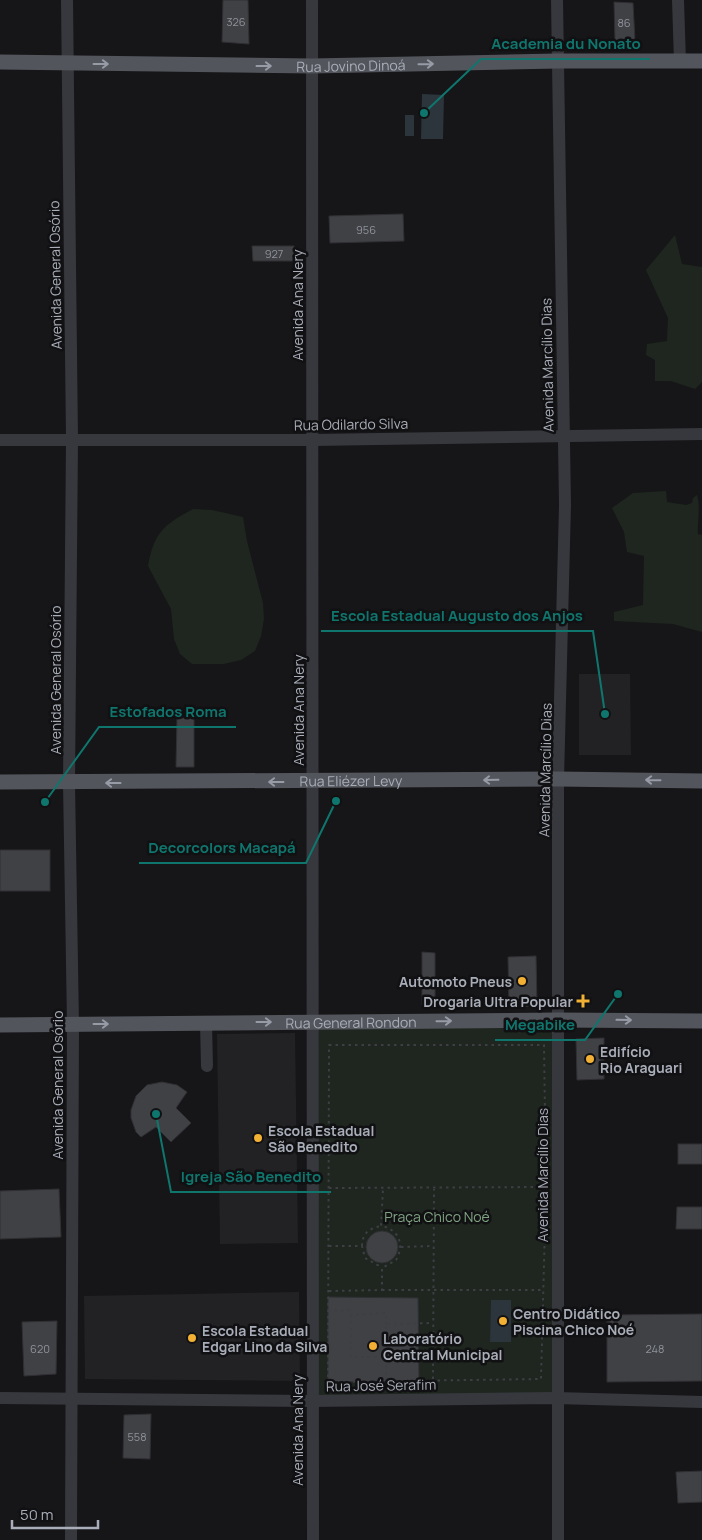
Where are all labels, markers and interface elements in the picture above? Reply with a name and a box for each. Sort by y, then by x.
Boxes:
house number: 326 [226,14,246,29]
house number: 86 [617,15,631,30]
callout: Academia du Nonato [481,29,650,59]
text: Academia du Nonato [491,33,641,54]
street label: Rua Jovino Dinoá [296,55,406,76]
one-way arrow [92,59,109,69]
one-way arrow [418,59,434,69]
one-way arrow [255,61,271,71]
street label: Avenida General Osório [44,200,66,350]
house number: 956 [356,222,376,237]
house number: 927 [265,246,283,261]
street label: Avenida Ana Nery [288,249,307,361]
street label: Avenida Marcílio Dias [536,298,558,432]
street label: Rua Odilardo Silva [294,414,408,434]
callout: Escola Estadual Augusto dos Anjos [321,601,593,631]
text: Escola Estadual Augusto dos Anjos [331,605,583,626]
street label: Avenida General Osório [46,606,65,754]
street label: Avenida Ana Nery [289,654,308,766]
callout: Estofados Roma [99,697,236,727]
text: Estofados Roma [109,701,227,722]
street label: Avenida Marcílio Dias [534,703,556,837]
street label: Rua Eliézer Levy [299,770,403,790]
one-way arrow [483,775,500,785]
one-way arrow [646,776,662,785]
one-way arrow [268,777,284,787]
one-way arrow [106,778,122,788]
callout: Decorcolors Macapá [139,833,306,863]
text: Decorcolors Macapá [148,837,296,858]
place label: Automoto Pneus [399,972,512,991]
marker: Automoto Pneus [516,975,528,987]
place label: Drogaria Ultra Popular [423,992,573,1011]
marker: Drogaria Ultra Popular [577,995,589,1007]
callout: Megabike [495,1010,585,1040]
street label: Avenida General Osório [48,1011,67,1159]
street label: Rua General Rondon [285,1012,417,1032]
text: Megabike [505,1014,575,1035]
one-way arrow [615,1015,631,1025]
one-way arrow [435,1016,451,1026]
one-way arrow [255,1017,271,1027]
one-way arrow [93,1019,109,1028]
place label: Edifício Rio Araguari [600,1042,682,1077]
marker: Edifício Rio Araguari [584,1053,596,1065]
street label: Avenida Marcílio Dias [533,1108,552,1242]
place label: Escola Estadual São Benedito [268,1121,374,1156]
marker: Escola Estadual São Benedito [252,1132,264,1144]
callout: Igreja São Benedito [171,1162,331,1192]
text: Igreja São Benedito [181,1166,321,1187]
park label: Praça Chico Noé [384,1207,490,1226]
place label: Centro Didático Piscina Chico Noé [513,1304,634,1339]
marker: Centro Didático Piscina Chico Noé [497,1315,509,1327]
place label: Escola Estadual Edgar Lino da Silva [202,1321,327,1356]
place label: Laboratório Central Municipal [383,1329,502,1364]
marker: Escola Estadual Edgar Lino da Silva [186,1332,198,1344]
marker: Laboratório Central Municipal [367,1340,379,1352]
house number: 620 [30,1341,50,1356]
house number: 248 [646,1341,664,1356]
street label: Avenida Ana Nery [288,1374,307,1486]
street label: Rua José Serafim [326,1375,436,1395]
house number: 558 [127,1429,147,1444]
scale bar [12,1498,99,1530]
text: 50 m [20,1504,54,1525]

